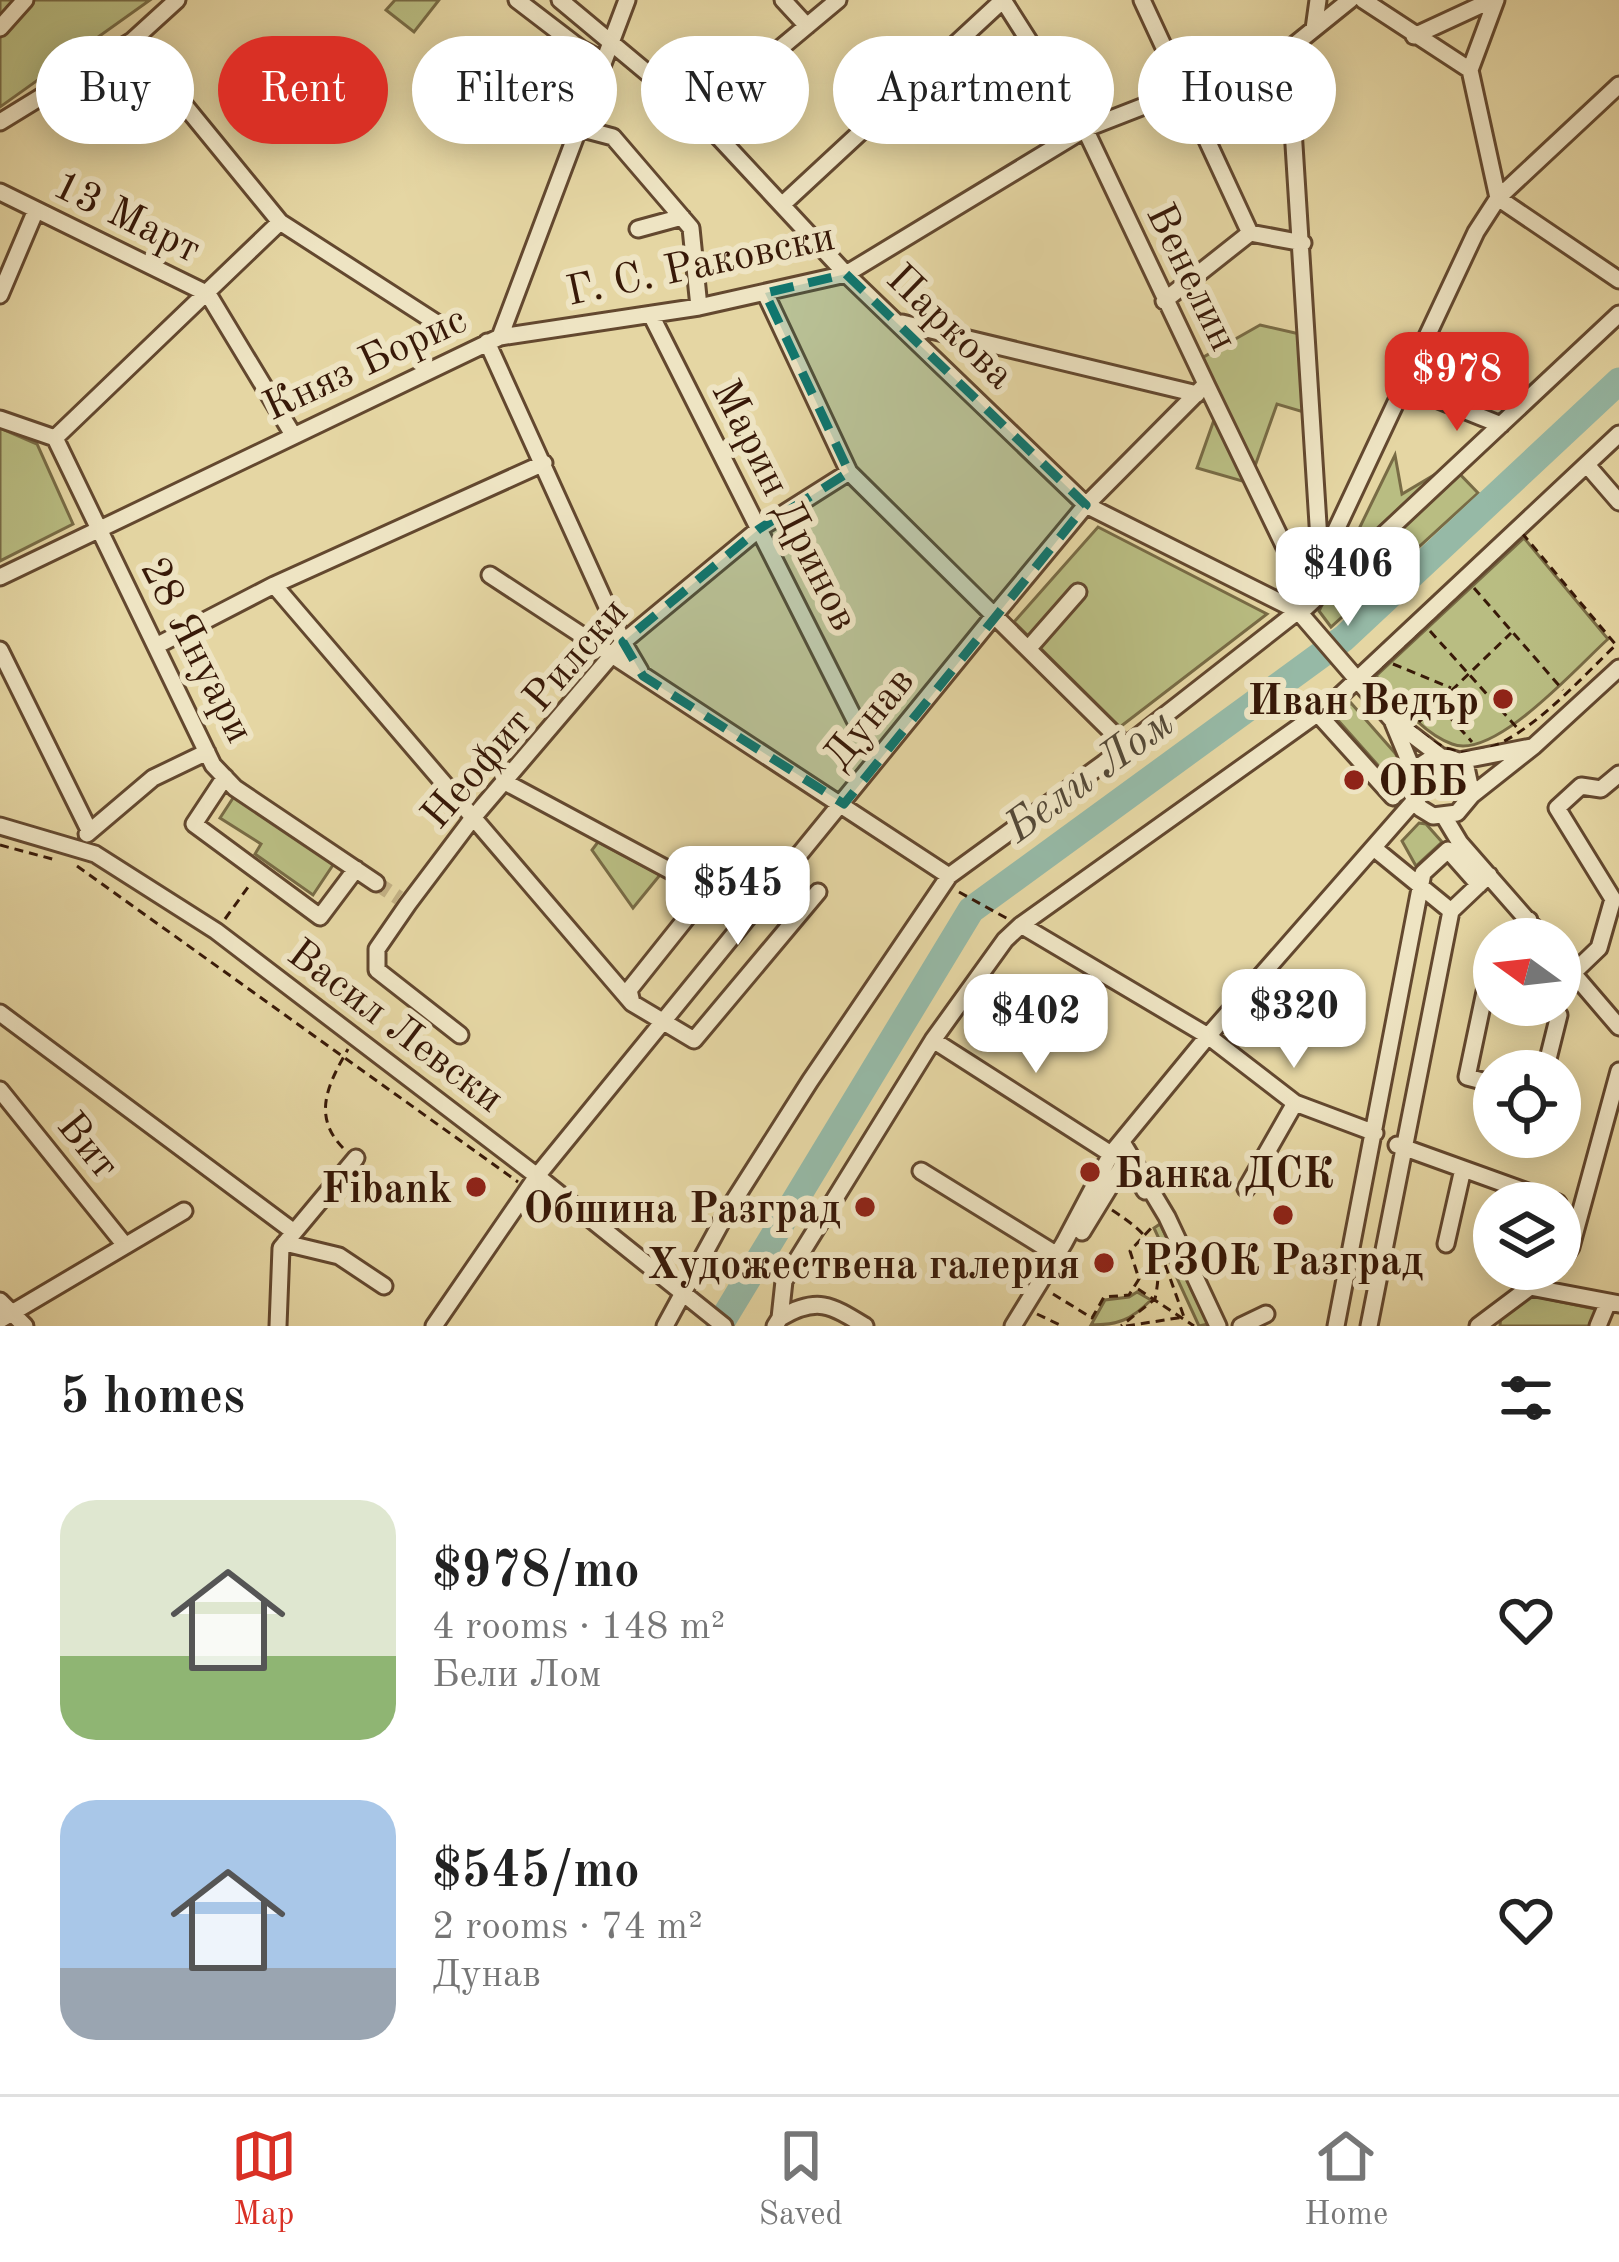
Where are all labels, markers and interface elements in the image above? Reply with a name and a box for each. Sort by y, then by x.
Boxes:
chip: Buy [36,36,194,144]
chip: Rent [218,36,388,144]
chip: Filters [412,36,617,144]
chip: New [641,36,809,144]
chip: Apartment [833,36,1114,144]
chip: House [1138,36,1336,144]
street label: 13 Март [46,165,206,272]
street label: Венелин [1137,198,1244,358]
street label: Г. С. Раковски [563,217,839,315]
street label: Паркова [878,258,1021,398]
street label: Княз Борис [258,299,474,430]
pin: $978 [1386,332,1528,434]
text: $978 [1412,351,1502,390]
street label: Марин Дринов [702,374,864,638]
pin: $406 [1277,527,1419,629]
text: $406 [1303,546,1393,585]
street label: 28 Януари [131,552,260,750]
street label: Неофит Рилски [415,592,638,838]
street label: Дунав [817,661,923,778]
place label: Иван Ведър [1248,682,1479,724]
marker: Иван Ведър [1490,686,1516,712]
water label: Бели Лом [997,701,1183,853]
place label: ОББ [1378,762,1467,805]
marker: ОББ [1341,767,1367,793]
pin: $545 [667,846,809,948]
text: $545 [693,865,783,904]
north arrow [1473,918,1581,1026]
map controls [1473,918,1581,1290]
street label: Васил Левски [279,933,510,1122]
pin: $320 [1223,969,1365,1071]
pin: $402 [965,974,1107,1076]
text: $320 [1249,988,1339,1027]
text: $402 [991,993,1081,1032]
button: locate [1473,1050,1581,1158]
street label: Вит [48,1106,126,1187]
place label: Банка ДСК [1114,1154,1334,1197]
marker: Банка ДСК [1077,1159,1103,1185]
place label: Fibank [321,1170,452,1212]
marker: Fibank [463,1174,489,1200]
button: layers [1473,1182,1581,1290]
place label: Обшина Разград [523,1189,841,1232]
marker: Обшина Разград [852,1194,878,1220]
marker: РЗОК Разград [1270,1202,1296,1228]
place label: РЗОК Разград [1143,1241,1423,1284]
place label: Художествена галерия [647,1246,1080,1288]
marker: Художествена галерия [1091,1250,1117,1276]
icon: filters [1493,1365,1559,1431]
text: 5 homes [60,1373,245,1424]
text: $978/mo [432,1547,640,1598]
icon: home [156,1548,300,1692]
icon: heart [1493,1587,1559,1653]
text: 4 rooms · 148 m² [432,1608,725,1647]
text: Бели Лом [432,1656,601,1695]
text: $545/mo [432,1847,640,1898]
icon: home [156,1848,300,1992]
icon: heart [1493,1887,1559,1953]
text: 2 rooms · 74 m² [432,1908,703,1947]
text: Дунав [432,1956,541,1995]
tab: Map [231,2123,297,2236]
tab: Saved [759,2123,843,2236]
tab: Home [1304,2123,1388,2236]

